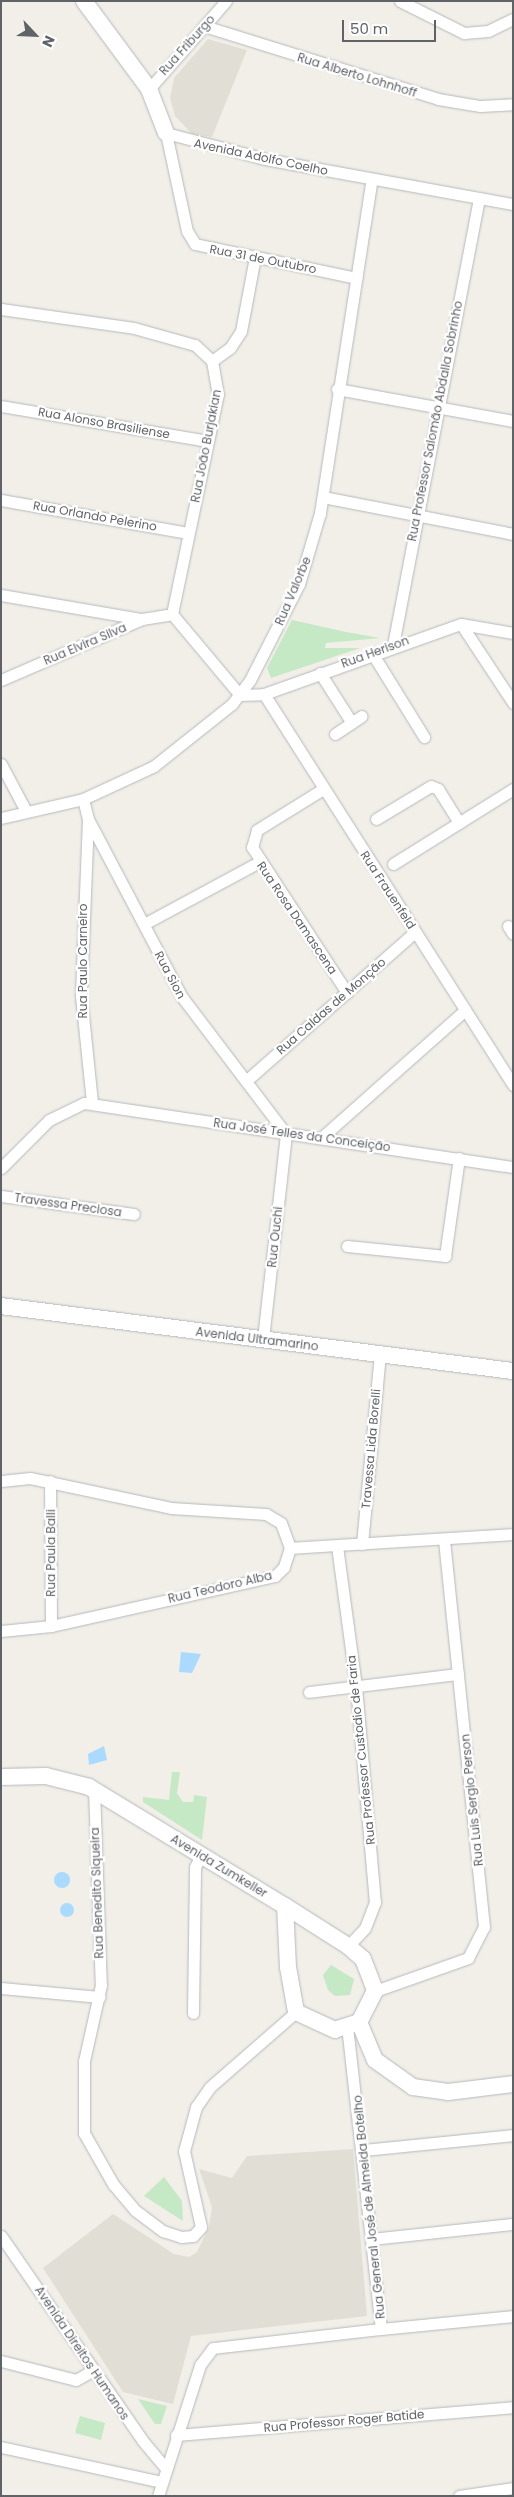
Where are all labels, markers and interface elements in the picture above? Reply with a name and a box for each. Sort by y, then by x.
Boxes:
north arrow [10,10,60,60]
scale bar [344,10,438,42]
street label: Rua Friburgo [156,12,218,78]
text: 50 m [350,18,388,39]
text: N [37,32,60,50]
street label: Rua Alberto Lohnhoff [296,50,418,100]
street label: Avenida Adolfo Coelho [193,136,329,178]
street label: Rua 31 de Outubro [208,242,318,276]
street label: Rua Professor Salomão Abdalla Sobrinho [405,299,465,543]
street label: Rua João Burjakian [188,388,224,504]
street label: Rua Alonso Brasiliense [37,404,171,442]
street label: Rua Orlando Pelerino [32,498,158,534]
street label: Rua Valorbe [272,555,314,627]
street label: Rua Elvira Silva [41,620,129,668]
street label: Rua Herison [339,633,411,671]
street label: Rua Frauenfeld [357,848,419,932]
street label: Rua Rosa Damascena [254,859,340,977]
street label: Rua Paulo Carneiro [76,904,90,1018]
street label: Rua Sion [152,949,188,1001]
street label: Rua Caldas de Monção [274,955,388,1057]
street label: Rua José Telles da Conceição [212,1115,392,1155]
street label: Travessa Preciosa [13,1190,123,1220]
street label: Rua Ouchi [265,1206,285,1268]
street label: Avenida Ultramarino [195,1324,319,1354]
street label: Travessa Lida Borelli [359,1388,383,1510]
street label: Rua Paula Balli [44,1509,58,1597]
street label: Rua Teodoro Alba [167,1568,273,1606]
street label: Rua Professor Custodio de Faria [344,1655,378,1845]
street label: Rua Luis Sergio Person [458,1733,486,1867]
street label: Rua Benedito Siqueira [88,1827,106,1959]
street label: Avenida Zumkeller [168,1831,270,1901]
street label: Rua General José de Almeida Botelho [350,2094,388,2320]
street label: Avenida Direitos Humanos [32,2283,132,2423]
street label: Rua Professor Roger Batide [263,2407,425,2435]

